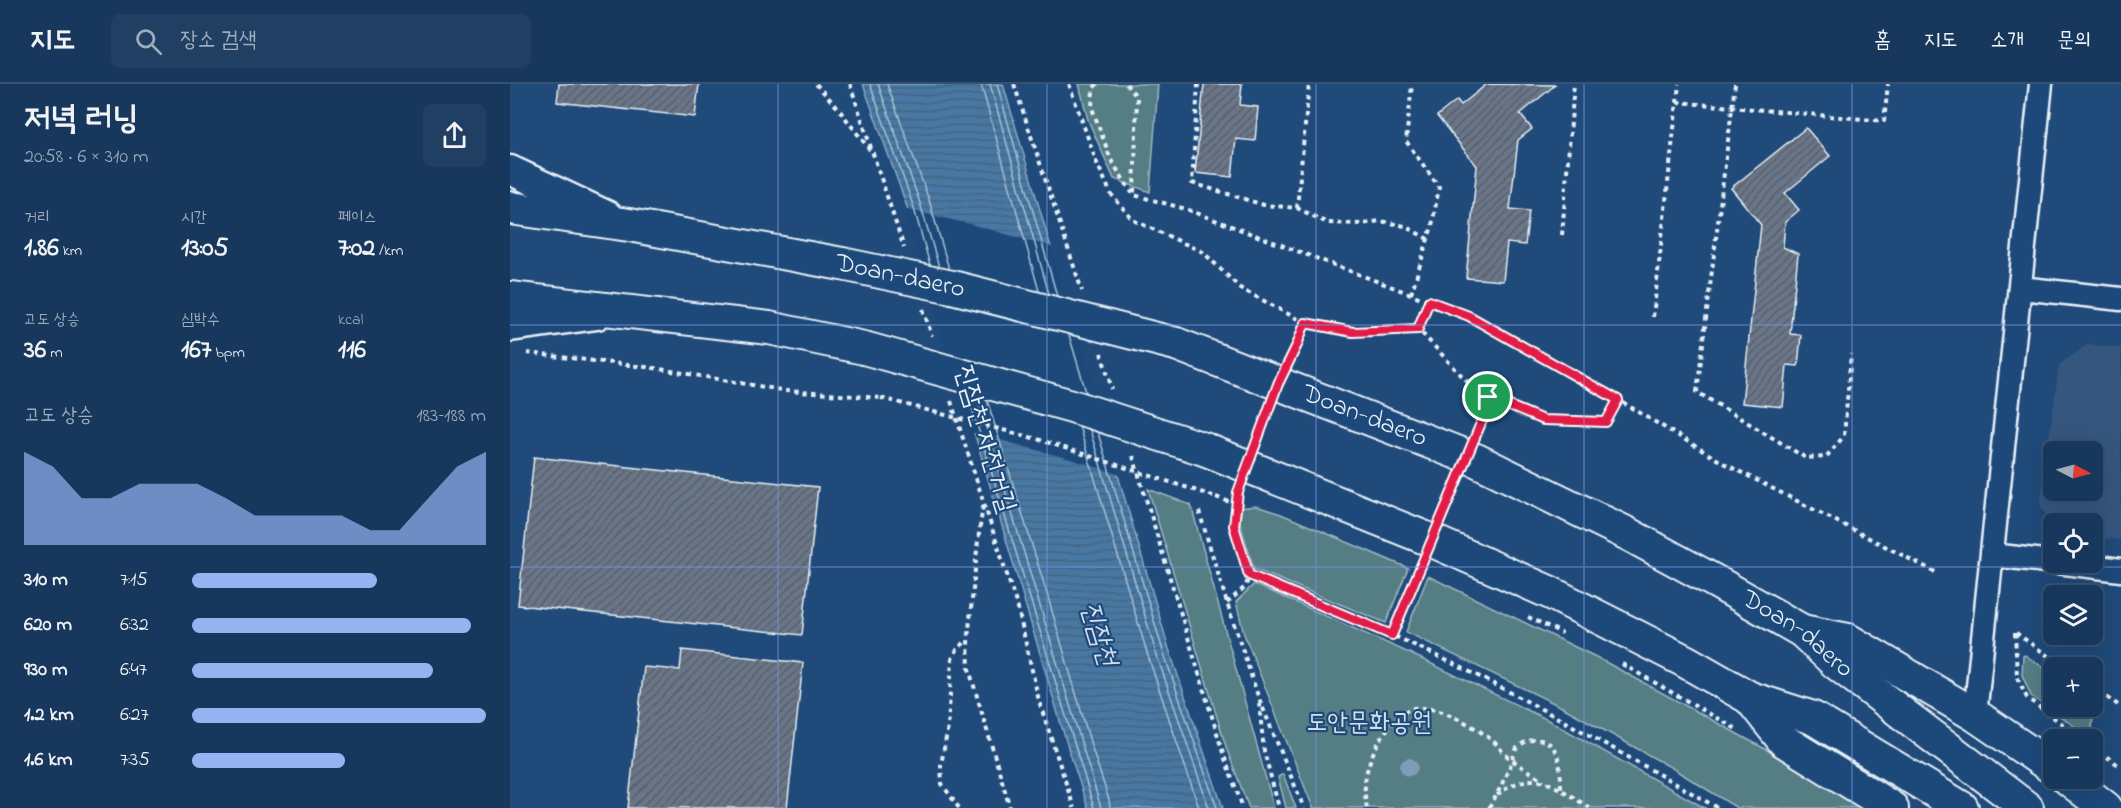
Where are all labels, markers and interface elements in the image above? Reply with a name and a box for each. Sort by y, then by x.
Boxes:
search box [111,14,531,68]
text: 지도 [30,21,75,62]
icon: search [132,25,165,58]
text: 장소 검색 [180,25,256,57]
text: 홈 [1874,26,1891,56]
text: 지도 [1924,26,1957,56]
text: 소개 [1990,26,2024,56]
text: 문의 [2057,26,2091,56]
text: 저녁 러닝 [24,96,138,144]
button: share [423,104,486,167]
text: 20:58 · 6 × 310 m [24,143,149,172]
text: 거리 [24,206,50,230]
text: 시간 [181,206,207,230]
text: 페이스 [338,206,377,230]
text: 1.86 [24,230,59,268]
text: 13:05 [181,230,228,268]
text: 7:02 [338,230,375,268]
text: km [59,239,82,263]
text: /km [375,239,403,263]
street label: Doan-daero [831,245,968,309]
text: 고도 상승 [24,308,80,332]
text: 심박수 [181,308,220,332]
text: kcal [338,308,363,332]
text: 36 [24,332,46,370]
text: 167 [181,332,211,370]
text: 116 [338,332,366,370]
text: m [46,341,63,365]
text: bpm [211,341,245,365]
street label: 진잠천 자전거길 [943,360,1025,518]
pin [1462,371,1513,422]
street label: Doan-daero [1295,375,1432,458]
icon: arrive [1471,380,1504,413]
text: 고도 상승 [24,402,93,431]
text: 183–188 m [416,402,486,431]
north arrow [2043,441,2103,501]
map controls [2043,441,2103,789]
button: locate [2043,513,2103,573]
text: 310 m [24,566,68,595]
text: 7:15 [120,566,148,595]
street label: Doan-daero [1733,581,1861,688]
button: layers [2043,585,2103,645]
water label: 진잠천 [1070,597,1127,673]
text: 620 m [24,611,72,640]
text: 6:32 [120,611,149,640]
text: 930 m [24,656,67,685]
text: 6:47 [120,656,147,685]
button: + [2043,657,2103,717]
text: 1.2 km [24,701,74,730]
text: 6:27 [120,701,149,730]
park label: 도안문화공원 [1306,705,1432,743]
button: − [2043,729,2103,789]
text: 1.6 km [24,746,73,775]
text: 7:35 [120,746,150,775]

